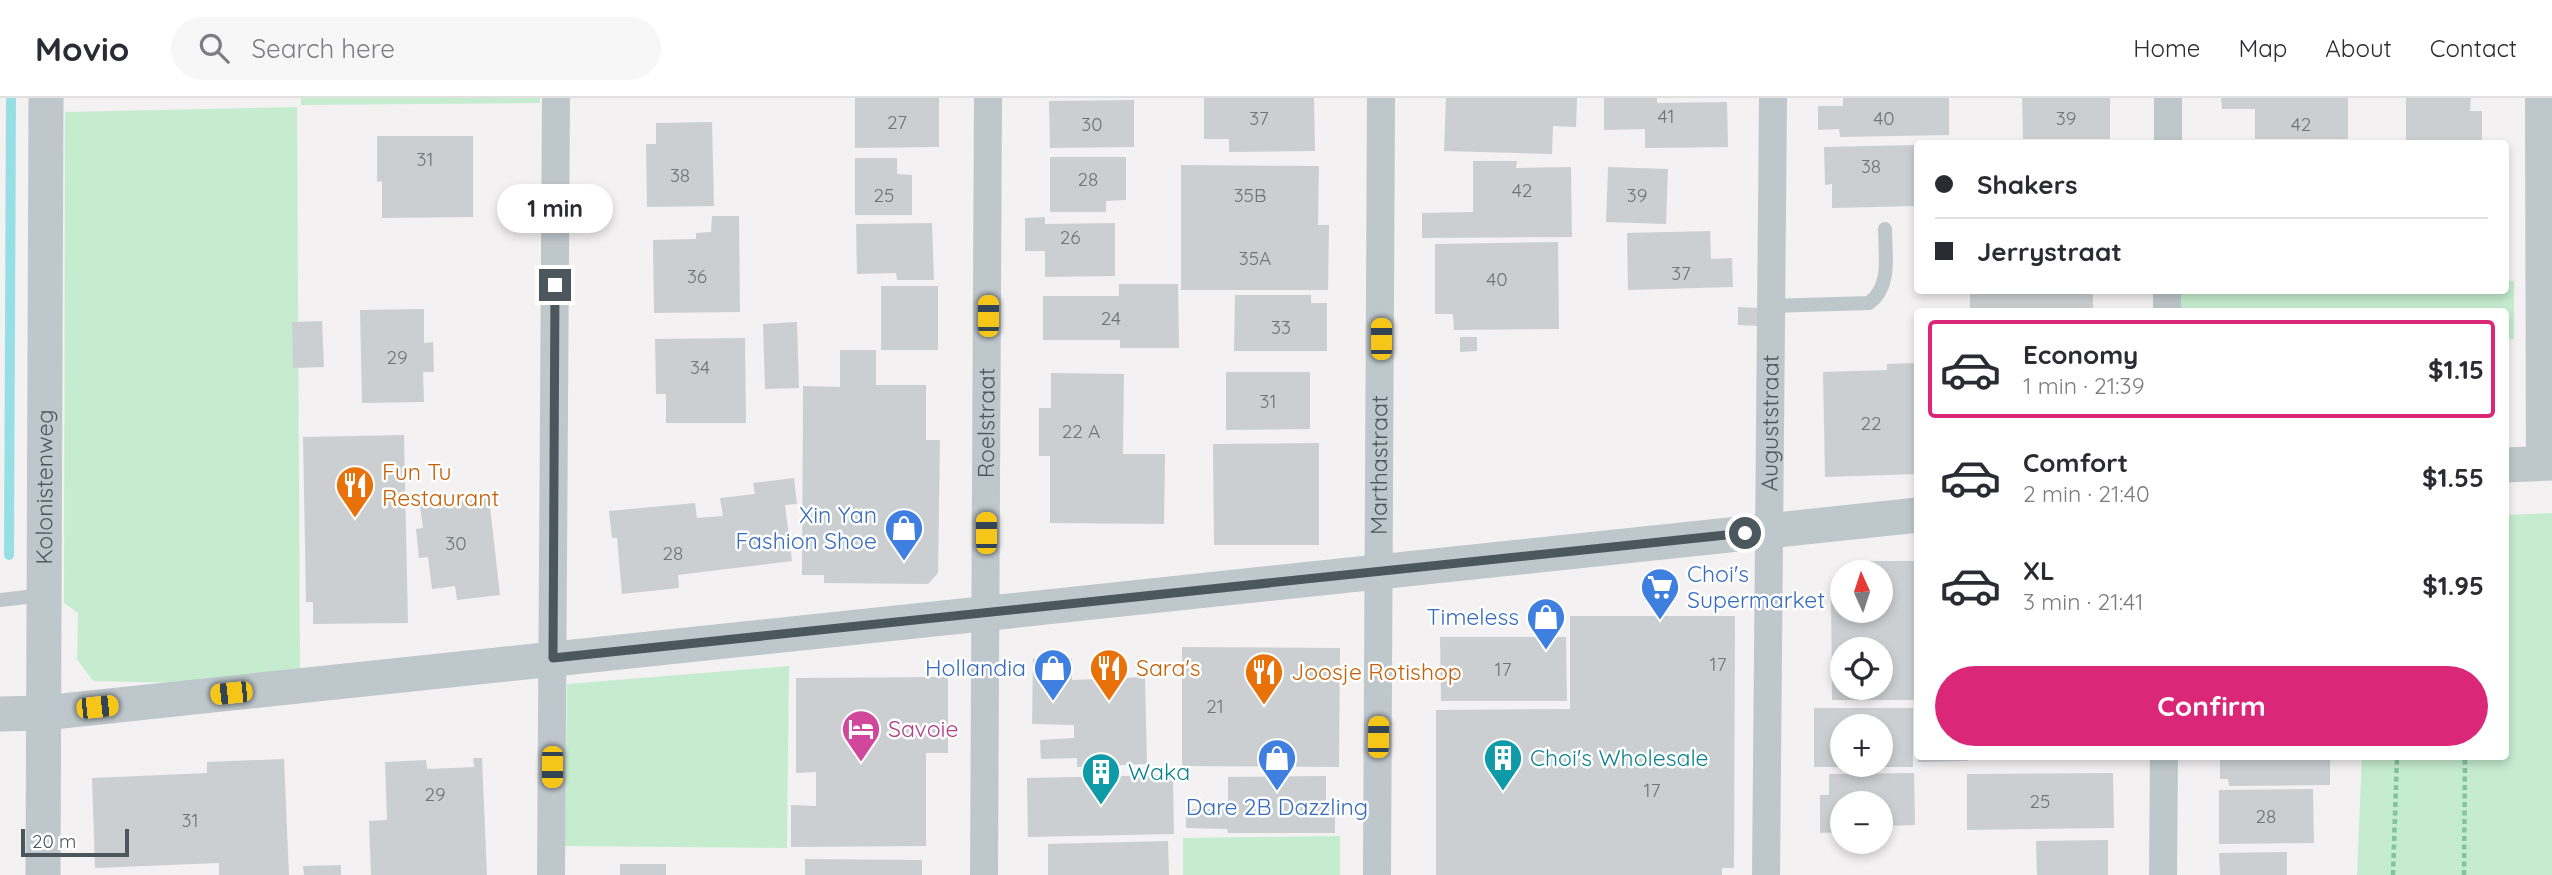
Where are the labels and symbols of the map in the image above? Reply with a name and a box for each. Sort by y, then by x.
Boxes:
house number: 41 [1658,104,1674,128]
house number: 37 [1249,106,1269,130]
house number: 40 [1873,106,1895,130]
house number: 39 [2056,106,2076,130]
house number: 27 [887,110,907,134]
house number: 30 [1081,112,1103,136]
house number: 42 [2291,112,2311,136]
house number: 31 [417,147,434,171]
house number: 38 [1861,154,1881,178]
house number: 38 [670,163,690,187]
house number: 28 [1078,167,1098,191]
house number: 42 [1512,178,1532,202]
house number: 25 [874,183,894,207]
house number: 35B [1234,183,1266,207]
house number: 39 [1627,183,1647,207]
callout: 1 min [497,184,613,232]
house number: 26 [1060,225,1080,249]
house number: 35A [1239,246,1271,270]
house number: 37 [1671,261,1691,285]
house number: 36 [687,264,707,288]
house number: 40 [1486,267,1508,291]
route end [539,269,571,301]
car [978,295,999,337]
house number: 24 [1101,306,1121,330]
house number: 33 [1271,315,1291,339]
car [1371,318,1392,360]
house number: 29 [386,345,408,369]
street label: Auguststraat [1754,354,1785,492]
house number: 34 [690,355,710,379]
street label: Roelstraat [971,367,1001,478]
house number: 31 [1260,389,1277,413]
street label: Marthastraat [1364,395,1393,535]
street label: Kolonistenweg [29,409,59,565]
house number: 22 [1860,411,1882,435]
house number: 22 A [1062,419,1100,443]
place label: Fun Tu Restaurant [382,457,499,512]
restaurant icon: Fun Tu Restaurant [334,464,376,519]
place label: Xin Yan Fashion Shoe [735,500,877,555]
shop icon: Xin Yan Fashion Shoe [883,507,925,562]
car [976,512,997,554]
route start [1729,517,1761,549]
house number: 30 [445,531,467,555]
house number: 28 [663,541,683,565]
place label: Choi's Supermarket [1687,559,1825,614]
north arrow [1830,560,1894,623]
supermarket icon: Choi's Supermarket [1639,566,1681,621]
shop icon: Timeless [1525,596,1567,651]
place label: Timeless [1427,602,1519,631]
shop icon: Hollandia [1032,647,1074,702]
restaurant icon: Sara's [1088,647,1130,702]
restaurant icon: Joosje Rotishop [1243,651,1285,706]
house number: 17 [1710,652,1727,676]
place label: Hollandia [925,653,1026,682]
place label: Sara's [1136,653,1201,682]
place label: Joosje Rotishop [1291,657,1462,686]
house number: 17 [1495,657,1512,681]
car [210,680,253,706]
car [76,694,119,720]
house number: 21 [1206,694,1224,718]
hotel icon: Savoie [840,708,882,763]
place label: Savoie [888,714,958,743]
car [1368,716,1389,758]
shop icon: Dare 2B Dazzling [1256,737,1298,792]
building icon: Choi's Wholesale [1482,737,1524,792]
place label: Choi's Wholesale [1530,743,1709,772]
car [542,746,563,788]
building icon: Waka [1080,751,1122,806]
place label: Waka [1128,757,1190,786]
house number: 17 [1644,778,1661,802]
house number: 29 [424,782,446,806]
house number: 25 [2030,789,2050,813]
place label: Dare 2B Dazzling [1186,792,1368,821]
house number: 28 [2256,804,2276,828]
house number: 31 [182,808,199,832]
scale bar [21,826,130,858]

